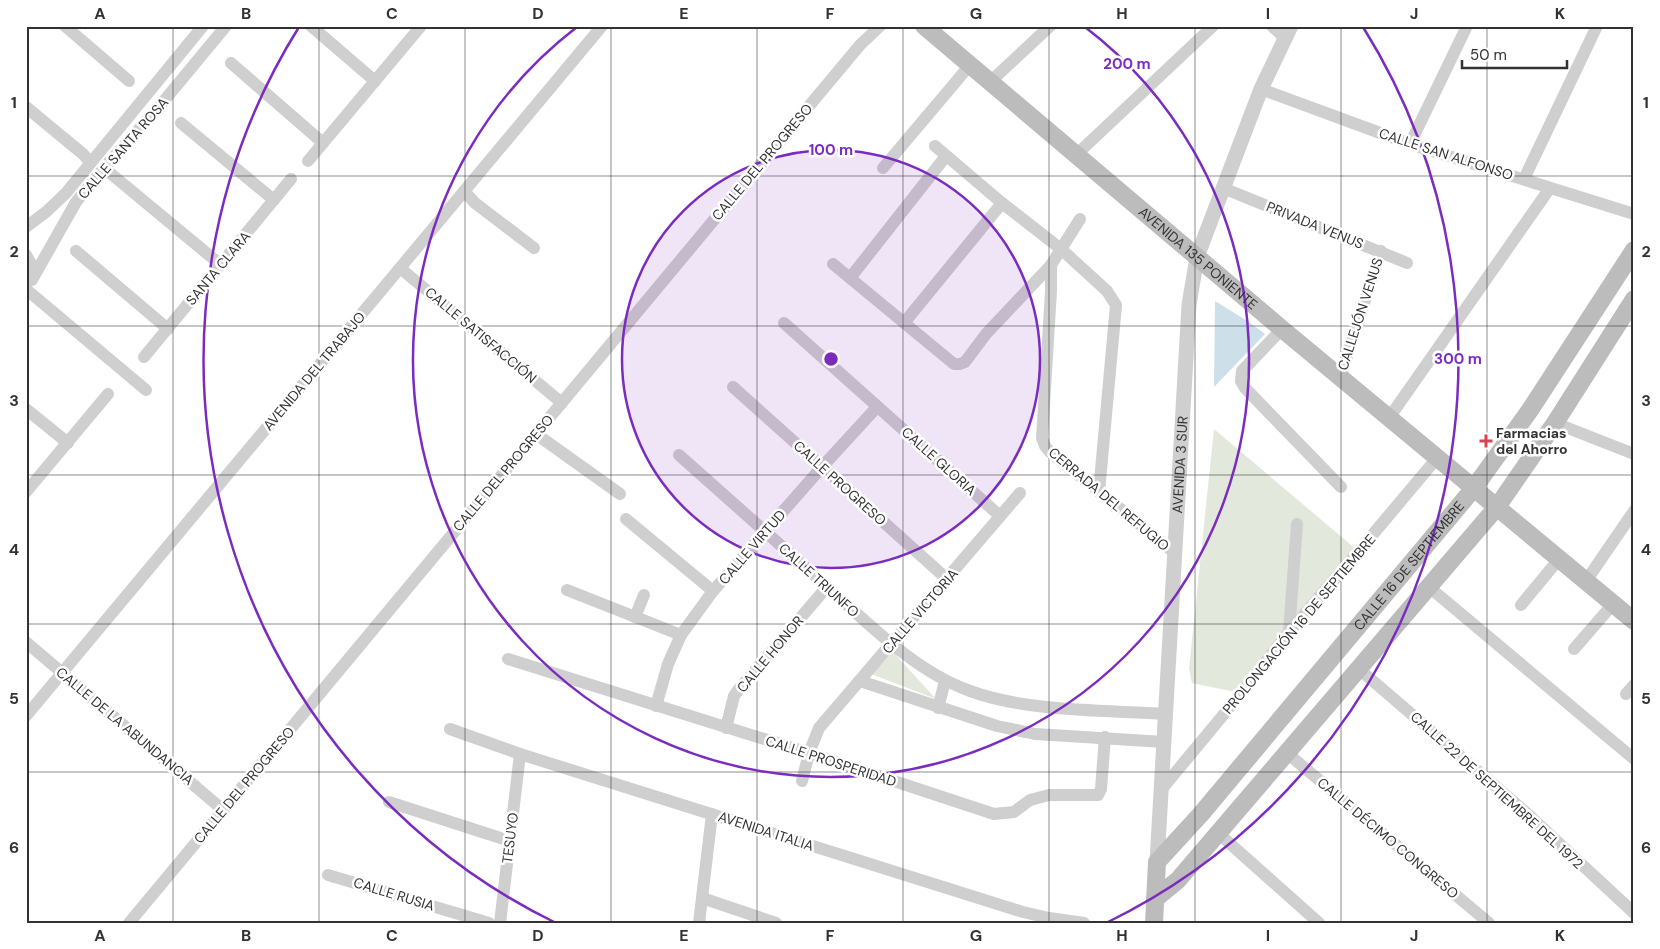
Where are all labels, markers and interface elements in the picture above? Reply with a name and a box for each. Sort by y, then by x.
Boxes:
text: A [94,3,106,24]
text: B [241,3,251,24]
text: C [386,3,398,24]
text: D [532,3,544,24]
text: E [679,3,689,24]
text: F [826,3,835,24]
text: G [970,3,982,24]
text: H [1116,3,1128,24]
text: I [1266,3,1270,24]
text: J [1410,3,1418,24]
text: K [1555,3,1566,24]
scale bar [1462,38,1568,70]
text: 50 m [1470,45,1507,65]
text: 200 m [1103,54,1151,74]
text: 1 [11,92,17,113]
text: 1 [1643,92,1649,113]
street label: CALLE SANTA ROSA [74,93,172,203]
street label: CALLE DEL PROGRESO [708,100,816,224]
street label: CALLE SAN ALFONSO [1377,124,1515,184]
text: 100 m [809,140,853,160]
street label: PRIVADA VENUS [1264,197,1366,253]
street label: AVENIDA 135 PONIENTE [1135,202,1261,313]
street label: SANTA CLARA [182,227,254,309]
text: 2 [9,241,19,262]
text: 2 [1641,241,1651,262]
street label: CALLEJÓN VENUS [1333,255,1387,373]
street label: CALLE SATISFACCIÓN [422,283,540,387]
street label: AVENIDA DEL TRABAJO [259,308,369,434]
text: 300 m [1434,349,1482,369]
centre of rings [822,350,840,368]
text: 3 [9,390,19,411]
text: 3 [1641,390,1651,411]
street label: CALLE DEL PROGRESO [449,411,557,535]
street label: AVENIDA 3 SUR [1168,415,1192,514]
street label: CALLE GLORIA [898,423,980,499]
place label: Farmacias del Ahorro [1496,424,1568,458]
marker: Farmacias del Ahorro [1480,435,1492,447]
street label: CALLE PROGRESO [790,437,890,529]
street label: CERRADA DEL REFUGIO [1045,443,1173,555]
street label: CALLE 16 DE SEPTIEMBRE [1350,497,1468,634]
street label: CALLE VIRTUD [715,506,789,588]
street label: PROLONGACIÓN 16 DE SEPTIEMBRE [1219,530,1380,717]
text: 4 [9,539,19,560]
street label: CALLE TRIUNFO [775,539,863,621]
text: 4 [1641,539,1651,560]
street label: CALLE VICTORIA [878,565,962,657]
street label: CALLE HONOR [733,612,807,696]
street label: CALLE DE LA ABUNDANCIA [52,663,198,789]
text: 5 [9,688,19,709]
text: 5 [1641,688,1651,709]
street label: CALLE 22 DE SEPTIEMBRE DEL 1972 [1407,708,1587,872]
street label: CALLE DEL PROGRESO [190,723,298,847]
street label: CALLE PROSPERIDAD [763,731,899,791]
street label: CALLE DÉCIMO CONGRESO [1314,774,1462,903]
street label: AVENIDA ITALIA [716,807,816,855]
street label: TESUYO [498,811,522,865]
text: 6 [9,837,19,858]
text: 6 [1641,837,1651,858]
street label: CALLE RUSIA [351,873,437,915]
text: A [94,925,106,946]
text: B [241,925,251,946]
text: C [386,925,398,946]
text: D [532,925,544,946]
text: E [679,925,689,946]
text: F [826,925,835,946]
text: G [970,925,982,946]
text: H [1116,925,1128,946]
text: I [1266,925,1270,946]
text: J [1410,925,1418,946]
text: K [1555,925,1566,946]

